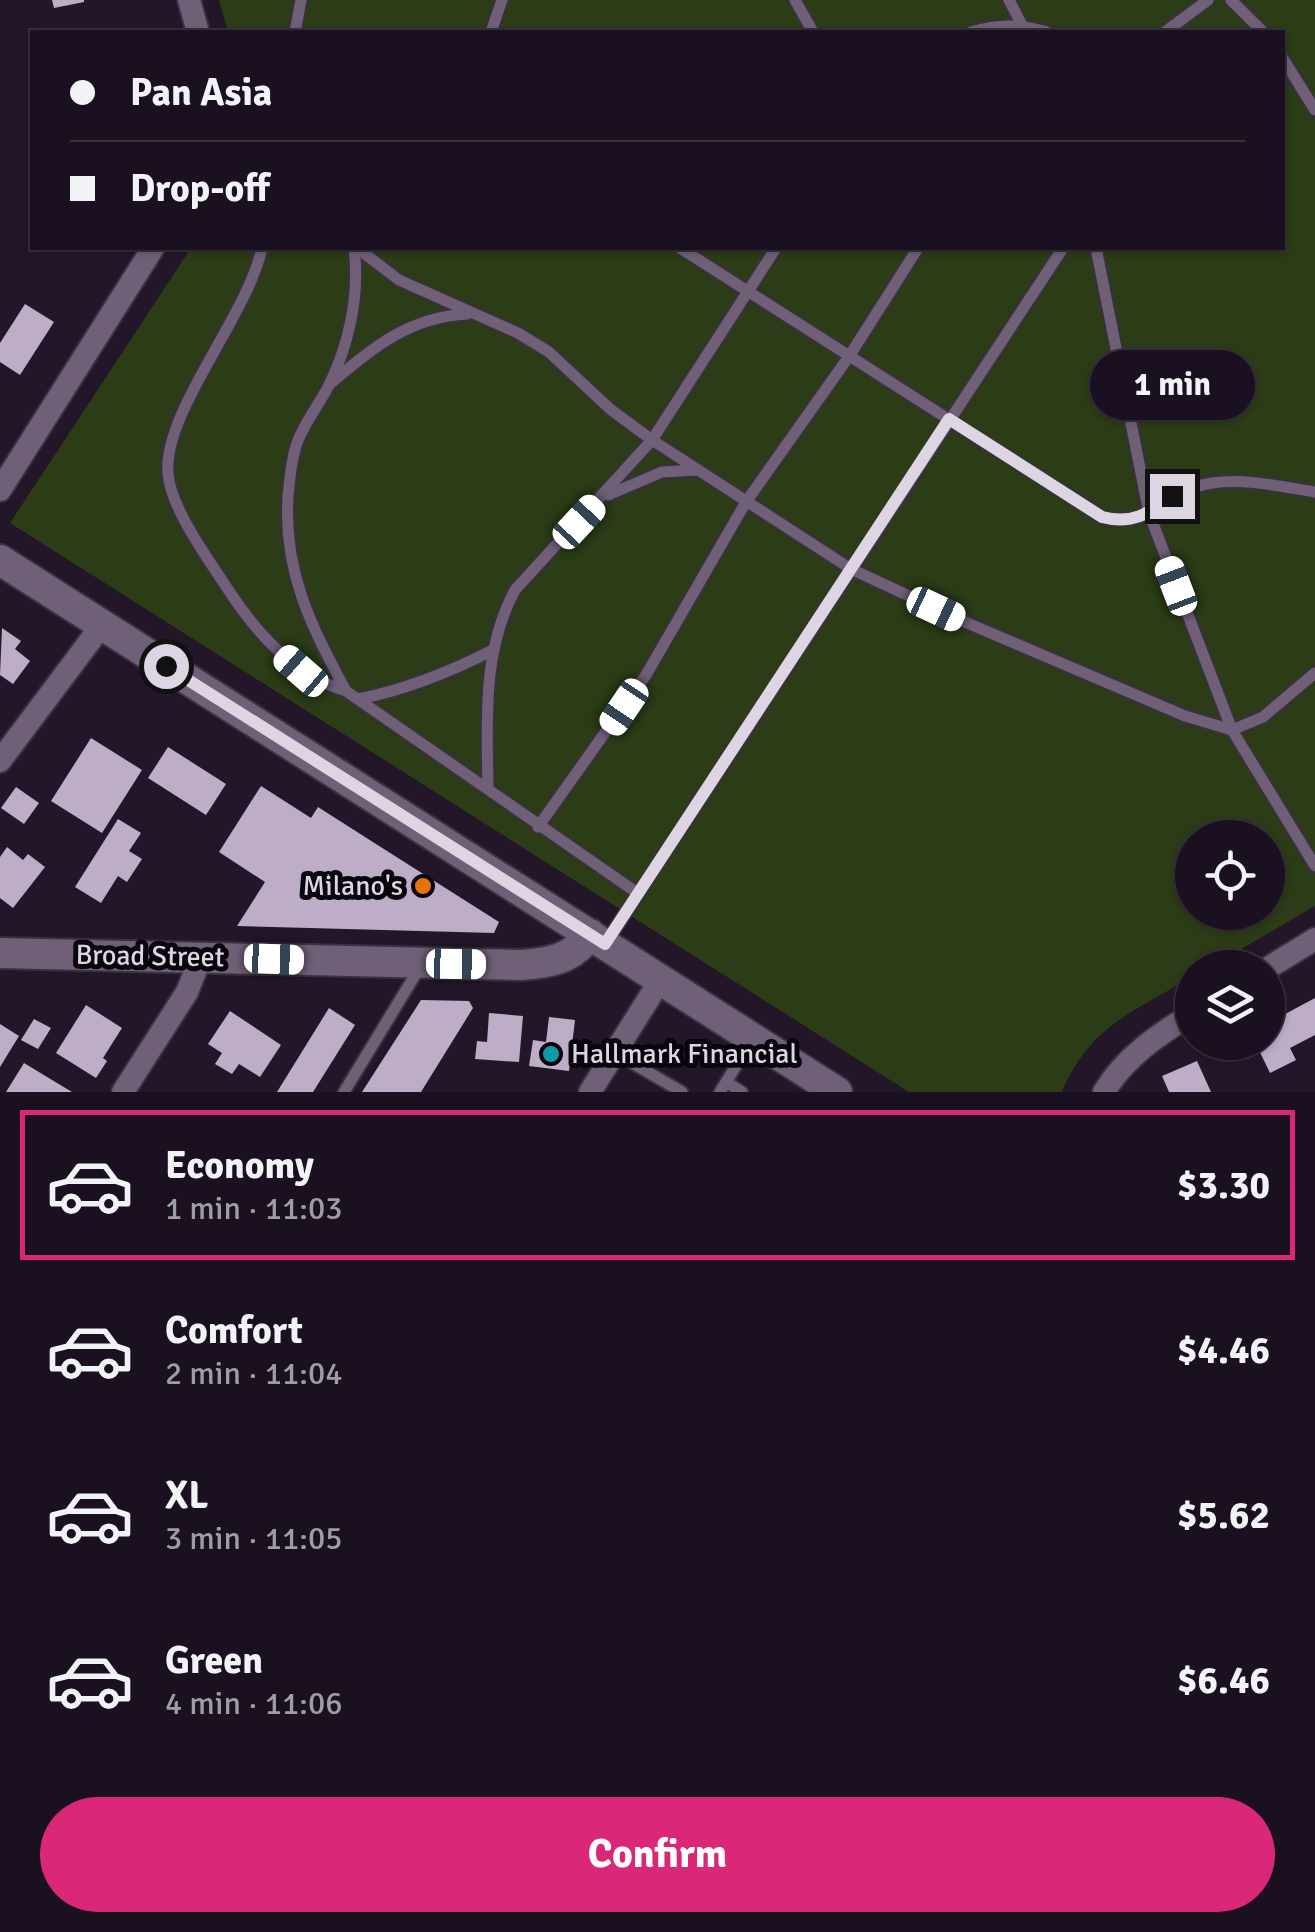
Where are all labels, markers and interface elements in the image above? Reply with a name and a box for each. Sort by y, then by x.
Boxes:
text: Pan Asia [130,69,272,116]
text: Drop-off [130,165,270,212]
callout: 1 min [1090,351,1254,421]
text: 1 min [1134,365,1211,404]
route end [1150,474,1195,519]
car [548,490,610,554]
car [1151,553,1201,619]
car [902,583,970,635]
car [269,640,333,702]
route start [144,644,189,689]
car [595,674,653,740]
map controls [1175,820,1285,1060]
button: locate [1175,820,1285,930]
place label: Milano's [303,869,403,903]
marker: Milano's [412,875,434,897]
street label: Broad Street [75,938,225,974]
car [243,943,305,975]
car [426,948,486,980]
button: layers [1175,950,1285,1060]
place label: Hallmark Financial [571,1037,798,1071]
marker: Hallmark Financial [540,1043,562,1065]
icon: car [45,1140,135,1230]
text: Economy [165,1142,314,1189]
text: $3.30 [1177,1162,1270,1209]
text: 1 min · 11:03 [165,1189,343,1228]
icon: car [45,1305,135,1395]
text: Comfort [165,1307,303,1354]
text: $4.46 [1177,1327,1270,1374]
text: 2 min · 11:04 [165,1354,343,1393]
icon: car [45,1470,135,1560]
text: XL [165,1472,208,1519]
text: $5.62 [1177,1492,1270,1539]
text: 3 min · 11:05 [165,1519,343,1558]
icon: car [45,1635,135,1725]
text: Green [165,1637,263,1684]
text: $6.46 [1177,1657,1270,1704]
text: 4 min · 11:06 [165,1684,343,1723]
button: Confirm [40,1797,1275,1912]

